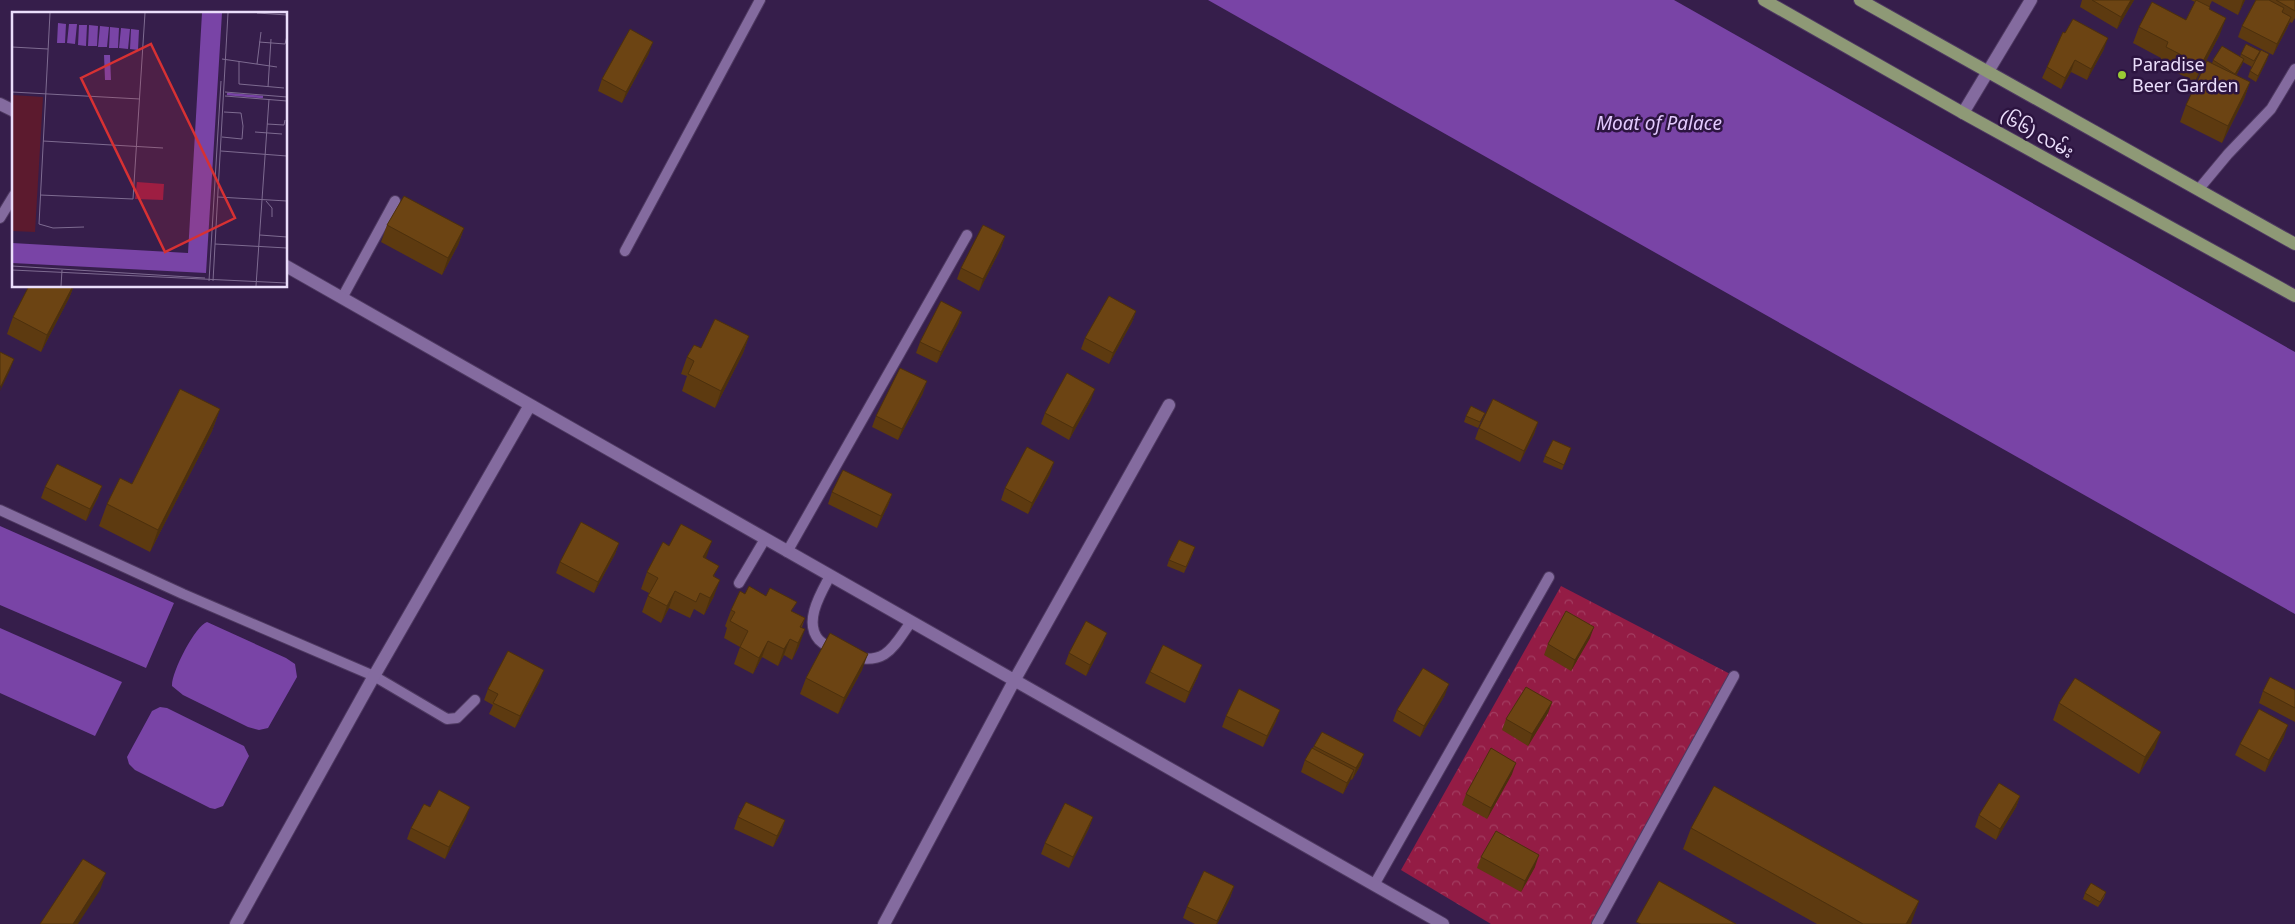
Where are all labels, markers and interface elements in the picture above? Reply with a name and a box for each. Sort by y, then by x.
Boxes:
inset map [12,12,288,288]
place label: Paradise Beer Garden [2132,52,2239,97]
marker: Paradise Beer Garden [2116,69,2128,81]
street label: (၆၆) လမ်း [1997,103,2078,163]
water label: Moat of Palace [1596,110,1722,136]

